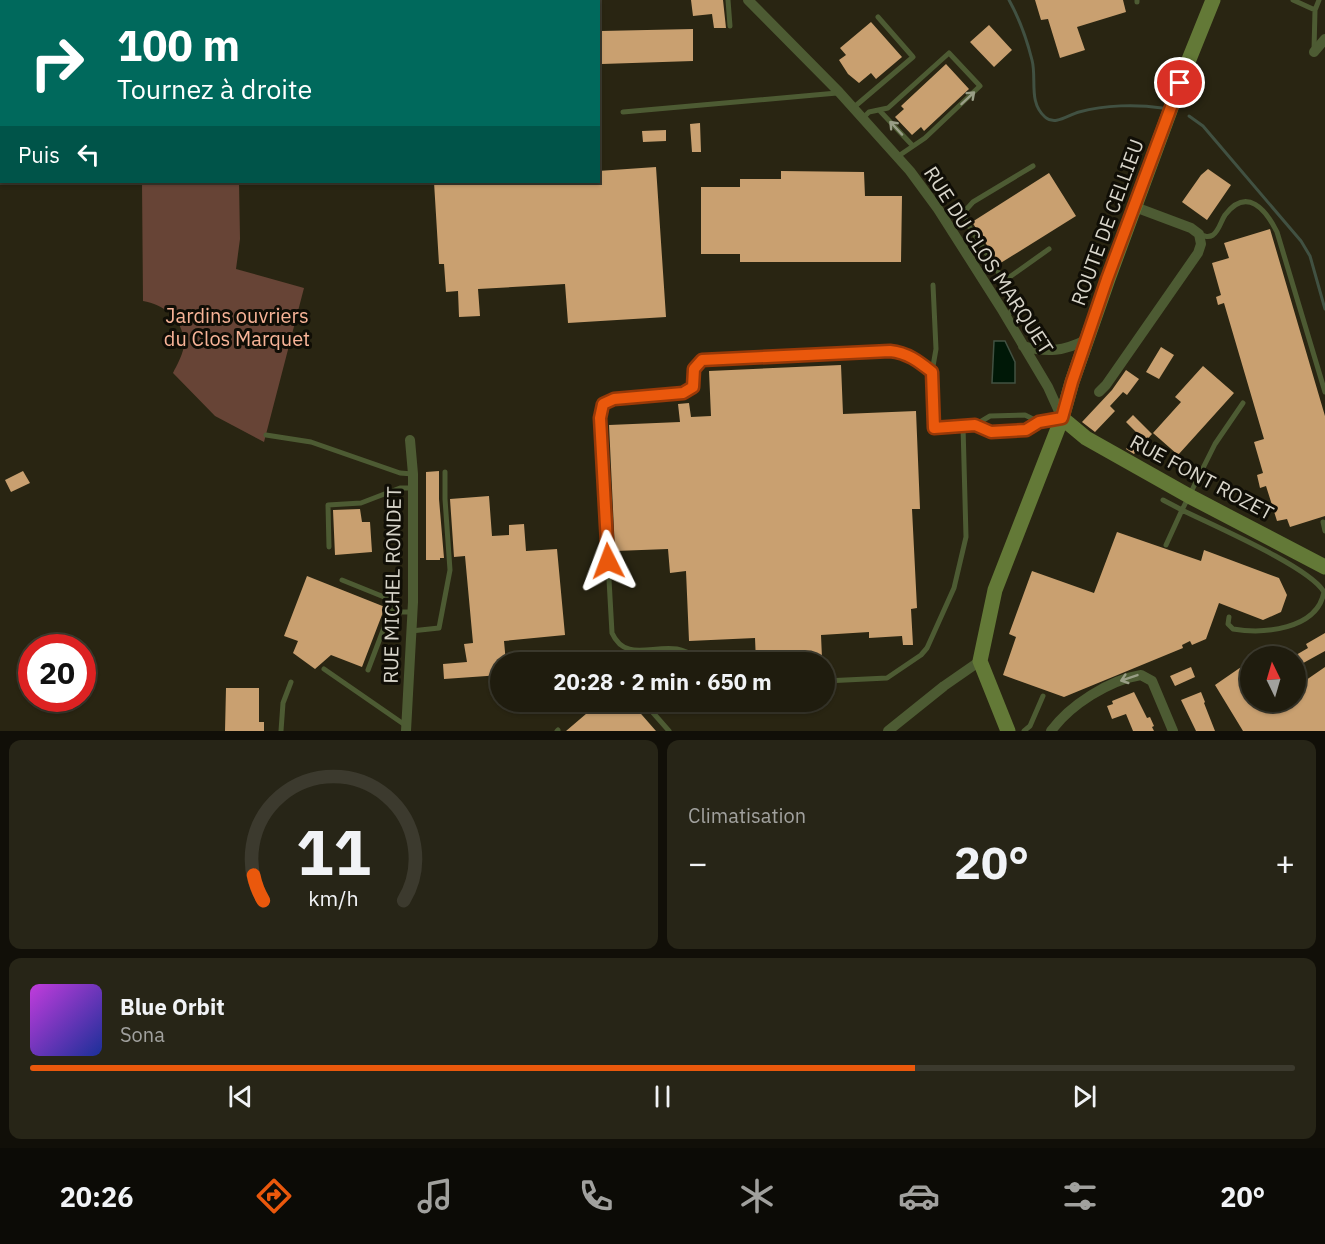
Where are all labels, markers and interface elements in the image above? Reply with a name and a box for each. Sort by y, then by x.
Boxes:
text: 100 m [117,18,240,73]
icon: right [18,24,96,102]
pin [1154,57,1205,108]
icon: arrive [1163,66,1196,99]
text: Tournez à droite [117,71,312,106]
one-way arrow [960,91,975,105]
one-way arrow [890,121,904,136]
street label: ROUTE DE CELLIEU [1064,135,1150,309]
icon: left [72,138,105,171]
text: Puis [18,140,60,169]
street label: RUE DU CLOS MARQUET [918,161,1060,359]
park label: Jardins ouvriers du Clos Marquet [164,302,310,352]
street label: RUE FONT ROZET [1125,428,1279,526]
street label: RUE MICHEL RONDET [377,486,407,684]
position arrow [576,529,640,593]
speed limit sign: 20 [18,634,96,712]
north arrow [1240,646,1306,712]
map controls [1240,646,1306,712]
text: 20:28 · 2 min · 650 m [553,667,772,696]
one-way arrow [1120,674,1139,685]
text: Climatisation [688,802,806,829]
text: 11 [296,811,371,892]
text: 20° [954,833,1029,891]
text: − [688,841,708,884]
text: + [1275,841,1295,884]
text: km/h [308,885,359,913]
text: Blue Orbit [120,992,225,1021]
text: Sona [120,1021,165,1048]
icon: previous [224,1080,257,1113]
icon: pause [646,1080,679,1113]
icon: next [1068,1080,1101,1113]
icon: directions [253,1175,295,1217]
icon: music [414,1175,456,1217]
icon: phone [575,1175,617,1217]
icon: climate [736,1175,778,1217]
icon: car [898,1175,940,1217]
icon: filters [1059,1175,1101,1217]
text: 20:26 [60,1179,133,1214]
text: 20° [1220,1179,1265,1214]

